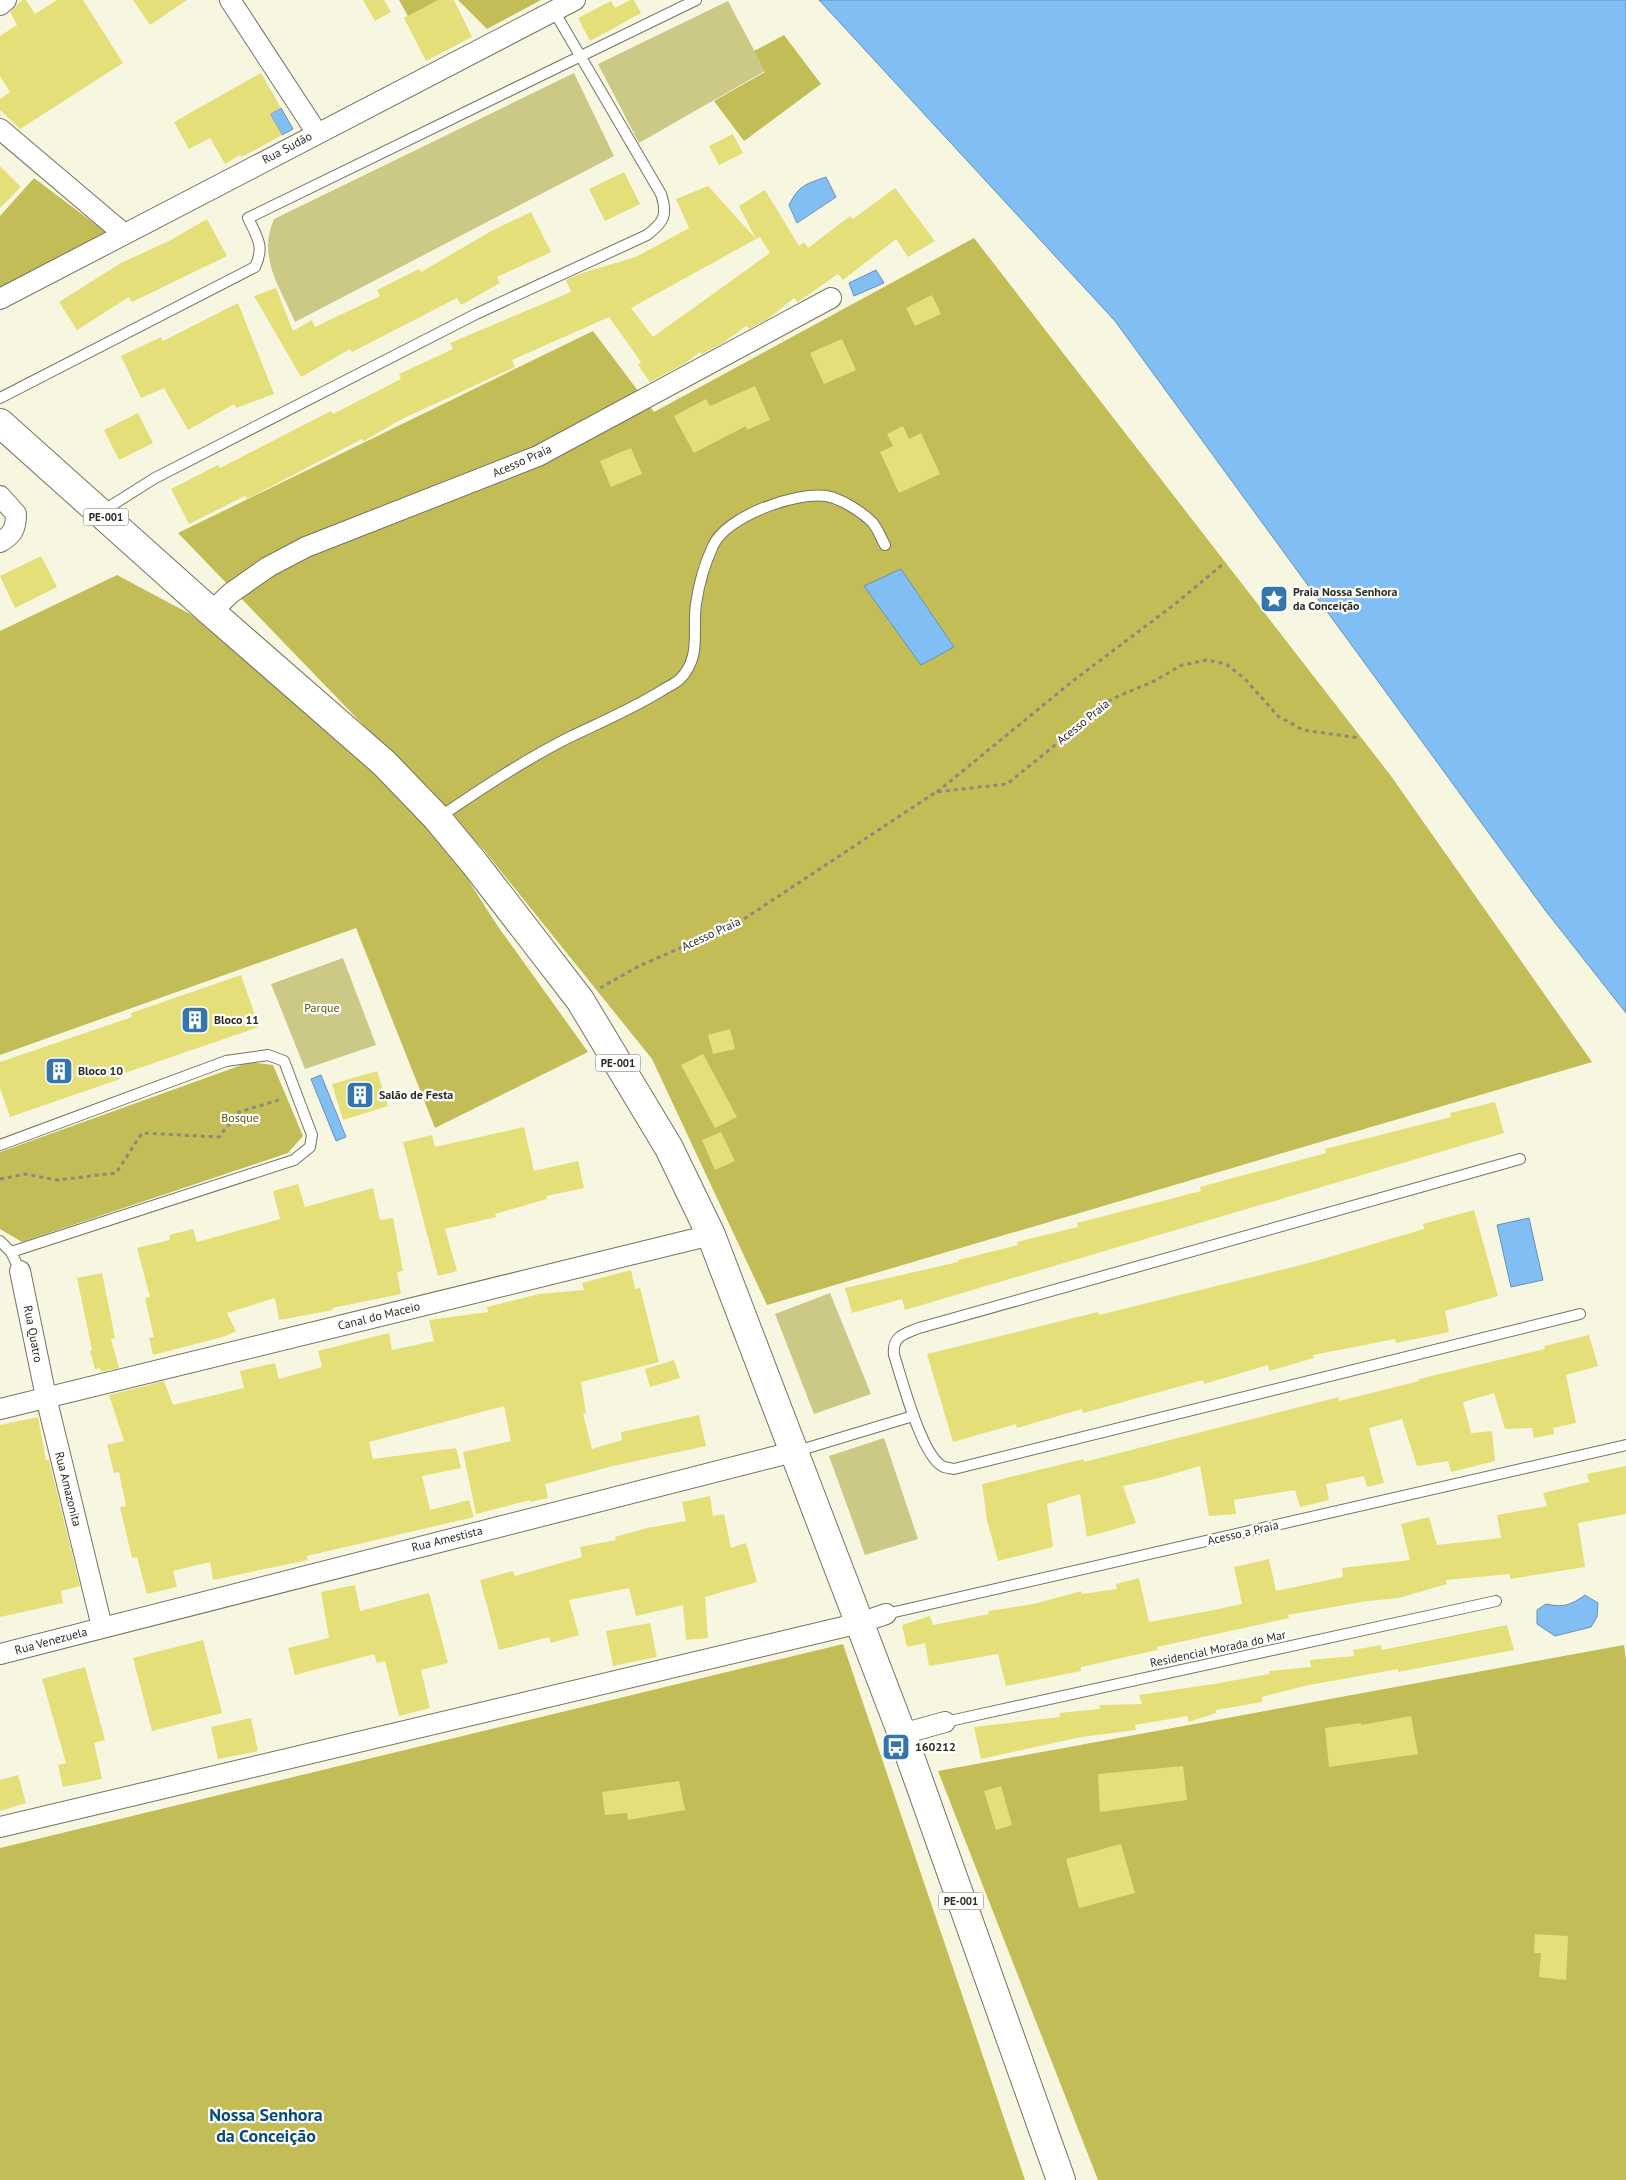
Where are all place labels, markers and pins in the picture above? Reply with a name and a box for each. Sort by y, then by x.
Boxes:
place icon: Praia Nossa Senhora da Conceição [1259,584,1289,614]
place label: Praia Nossa Senhora da Conceição [1293,584,1398,613]
building icon: Bloco 11 [180,1005,210,1035]
place label: Bloco 11 [214,1012,259,1027]
building icon: Bloco 10 [44,1056,74,1086]
place label: Bloco 10 [78,1063,123,1078]
building icon: Salão de Festa [345,1080,375,1110]
place label: Salão de Festa [379,1087,453,1102]
bus stop icon: 160212 [881,1732,911,1762]
place label: 160212 [915,1739,956,1754]

